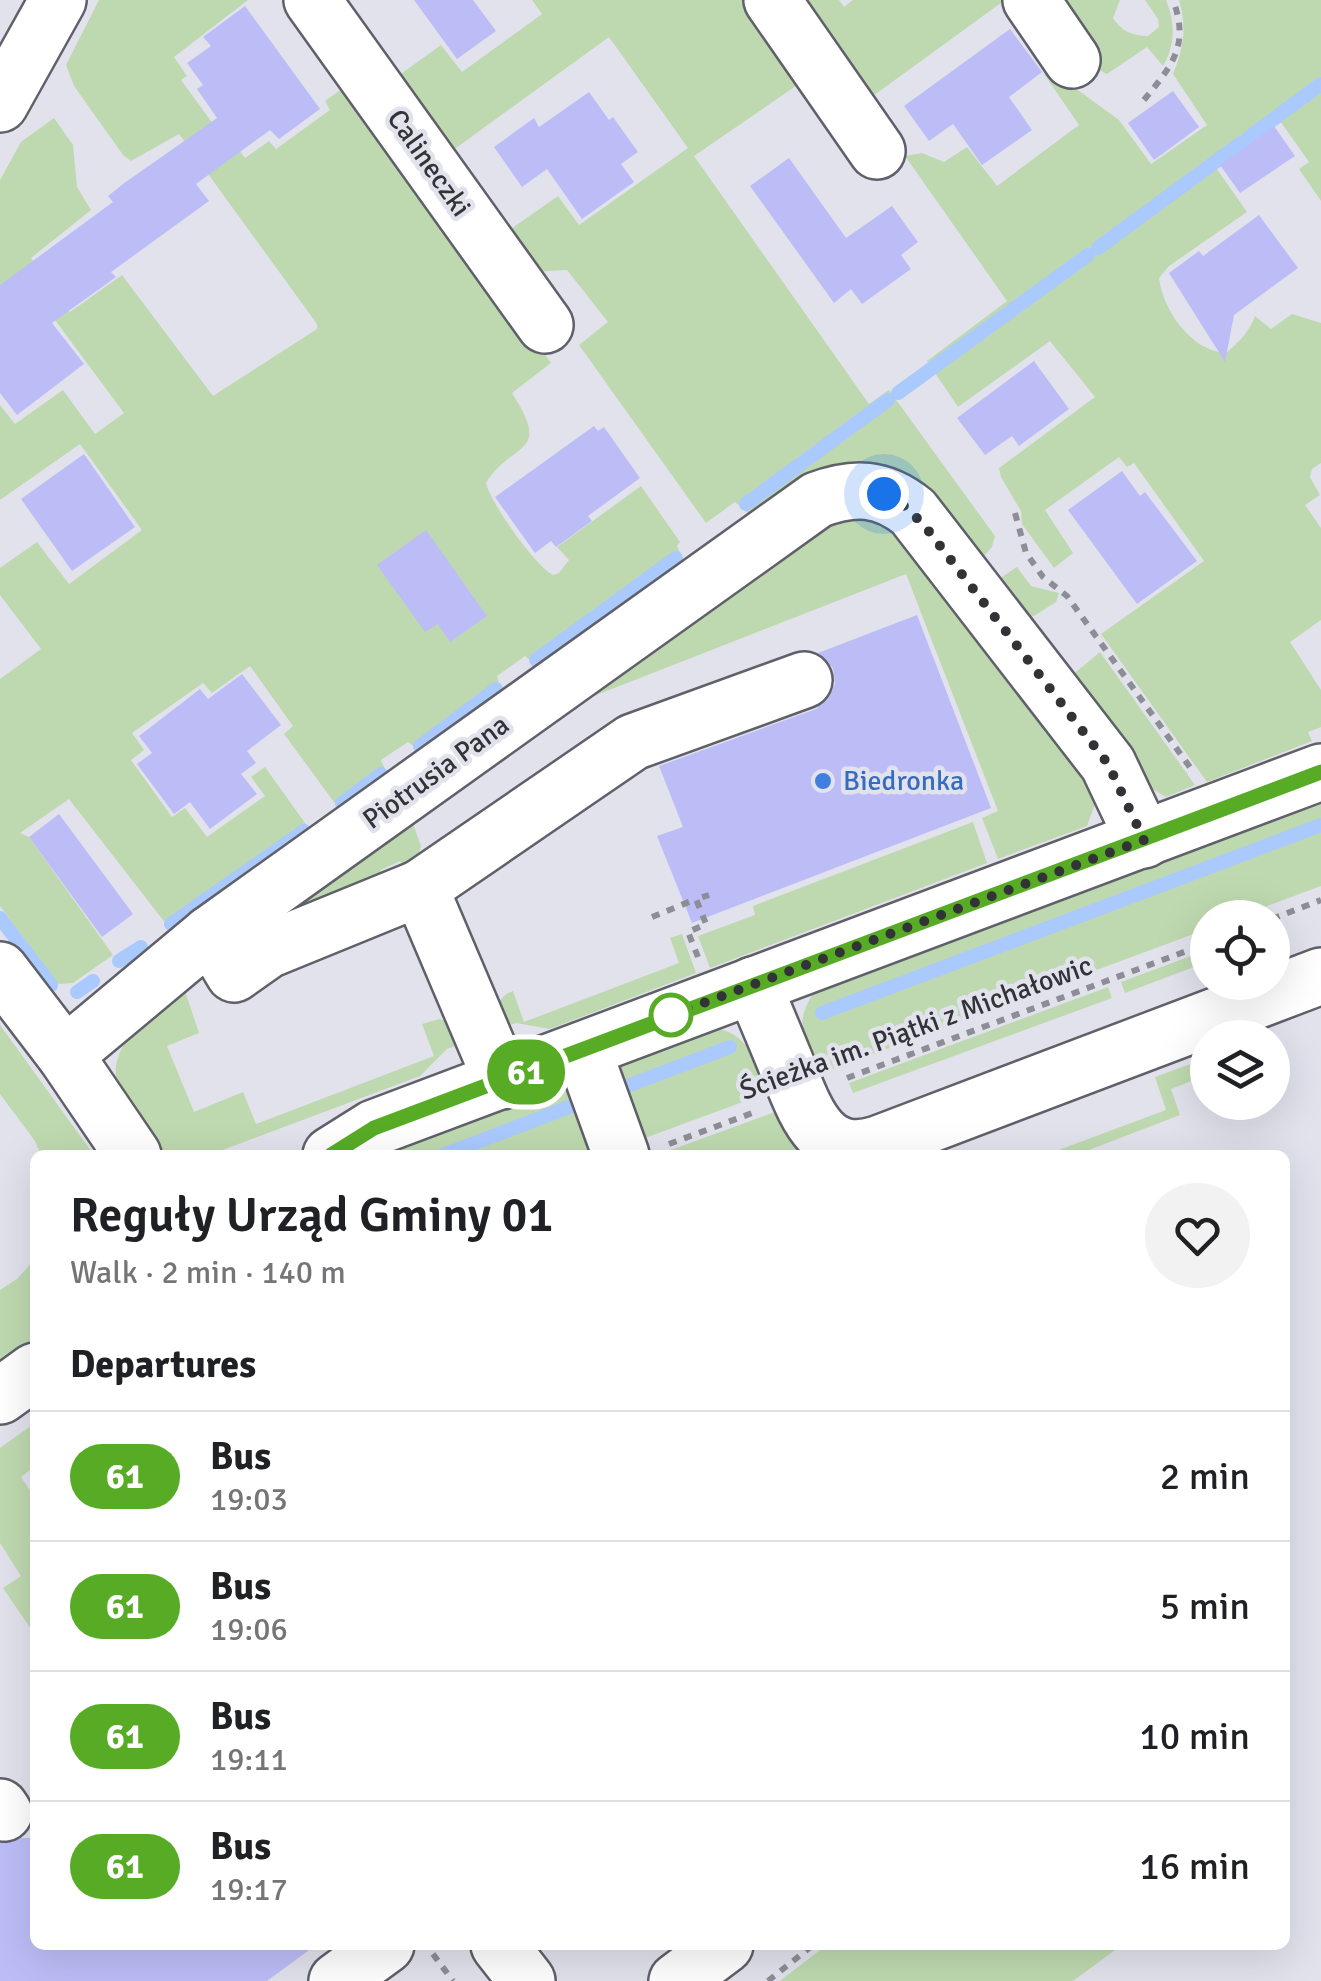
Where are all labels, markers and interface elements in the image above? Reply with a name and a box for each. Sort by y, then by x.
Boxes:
street label: Calineczki [380,103,478,223]
your location [859,469,909,519]
street label: Piotrusia Pana [356,708,516,836]
place label: Biedronka [843,764,964,798]
marker: Biedronka [812,770,834,792]
map controls [1190,900,1290,1120]
button: locate [1190,900,1290,1000]
street label: Ścieżka im. Piątki z Michałowic [735,948,1097,1108]
unlabelled marker [650,994,692,1036]
button: layers [1190,1020,1290,1120]
line badge: 61 [481,1040,571,1104]
text: 61 [507,1051,545,1094]
button: heart [1145,1183,1250,1288]
text: Reguły Urząd Gminy 01 [70,1186,553,1245]
text: Walk · 2 min · 140 m [70,1253,346,1292]
text: Departures [70,1341,256,1388]
text: Bus [210,1433,271,1480]
text: 2 min [1160,1453,1250,1500]
text: 61 [106,1455,144,1498]
text: 19:03 [210,1480,288,1519]
text: Bus [210,1563,271,1610]
text: 5 min [1160,1583,1250,1630]
text: 61 [106,1585,144,1628]
text: 19:06 [210,1610,288,1649]
text: Bus [210,1693,271,1740]
text: 10 min [1139,1713,1250,1760]
text: 61 [106,1715,144,1758]
text: 19:11 [210,1740,288,1779]
text: Bus [210,1823,271,1870]
text: 16 min [1139,1843,1250,1890]
text: 61 [106,1845,144,1888]
text: 19:17 [210,1870,288,1909]

